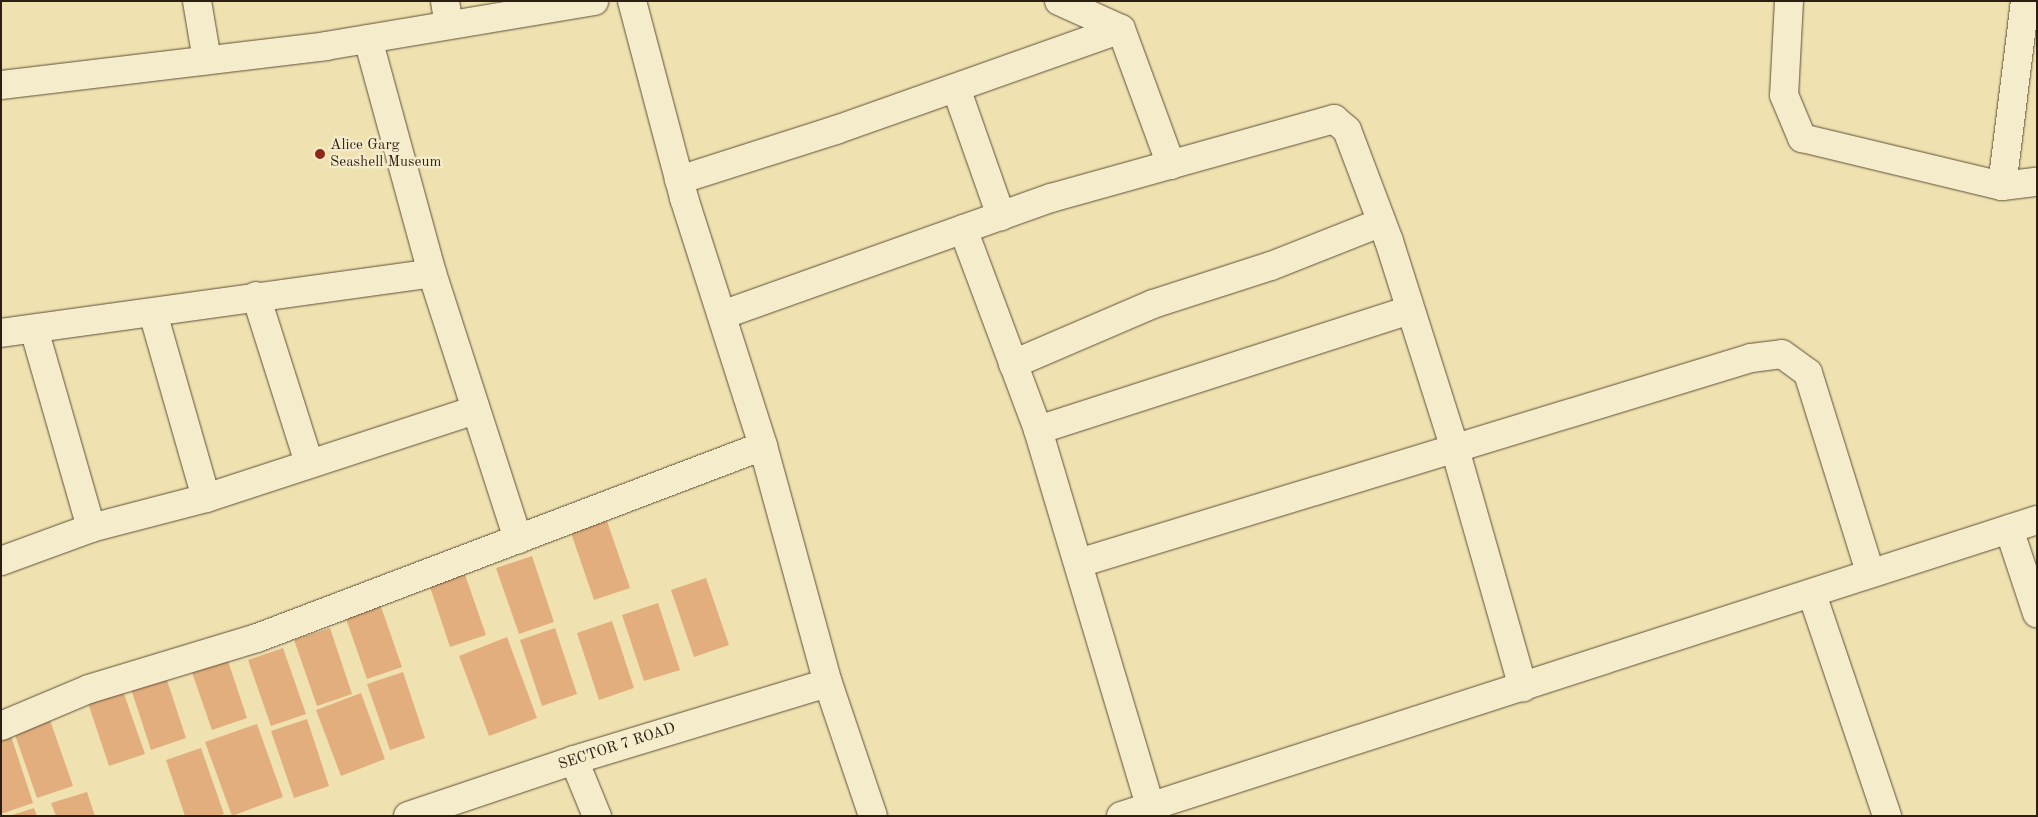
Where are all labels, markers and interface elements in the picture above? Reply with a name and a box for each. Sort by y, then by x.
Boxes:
place label: Alice Garg Seashell Museum [330,136,441,171]
marker: Alice Garg Seashell Museum [314,148,326,160]
street label: SECTOR 7 ROAD [556,720,678,774]

